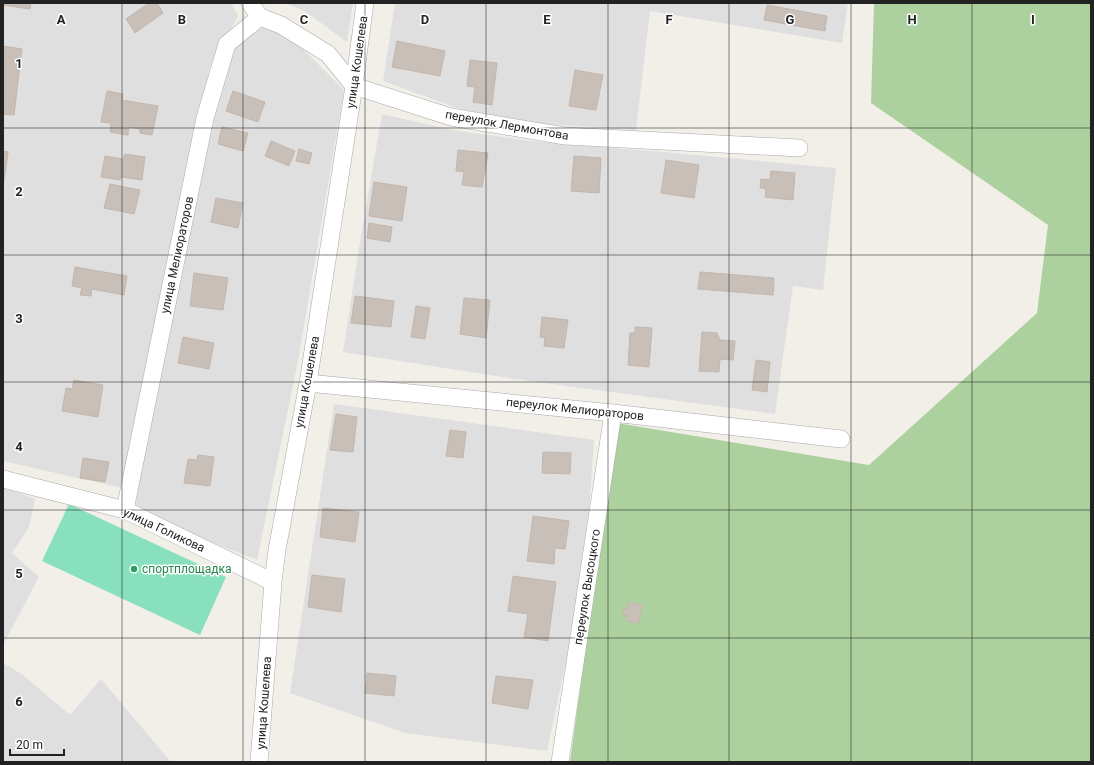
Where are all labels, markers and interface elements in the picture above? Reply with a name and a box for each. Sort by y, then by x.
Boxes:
text: A [57,12,66,27]
text: B [178,12,186,27]
text: C [300,12,309,27]
text: D [421,12,429,27]
text: E [543,12,551,27]
text: F [665,12,673,27]
text: G [786,12,795,27]
text: H [907,12,917,27]
text: I [1031,12,1035,27]
street label: улица Кошелева [344,15,370,109]
text: 1 [15,56,23,71]
street label: переулок Лермонтова [444,107,570,143]
text: 2 [15,184,23,199]
street label: улица Мелиораторов [158,195,196,315]
text: 3 [15,311,23,326]
street label: улица Кошелева [292,335,322,429]
street label: переулок Мелиораторов [505,395,645,423]
text: 4 [15,439,23,454]
street label: улица Голикова [121,505,207,555]
street label: переулок Высоцкого [571,528,603,646]
place label: спортплощадка [142,562,232,576]
marker: спортплощадка [129,564,139,574]
text: 5 [15,566,23,581]
street label: улица Кошелева [254,656,274,750]
text: 6 [15,694,23,709]
scale bar [10,731,64,757]
text: 20 m [16,738,43,752]

